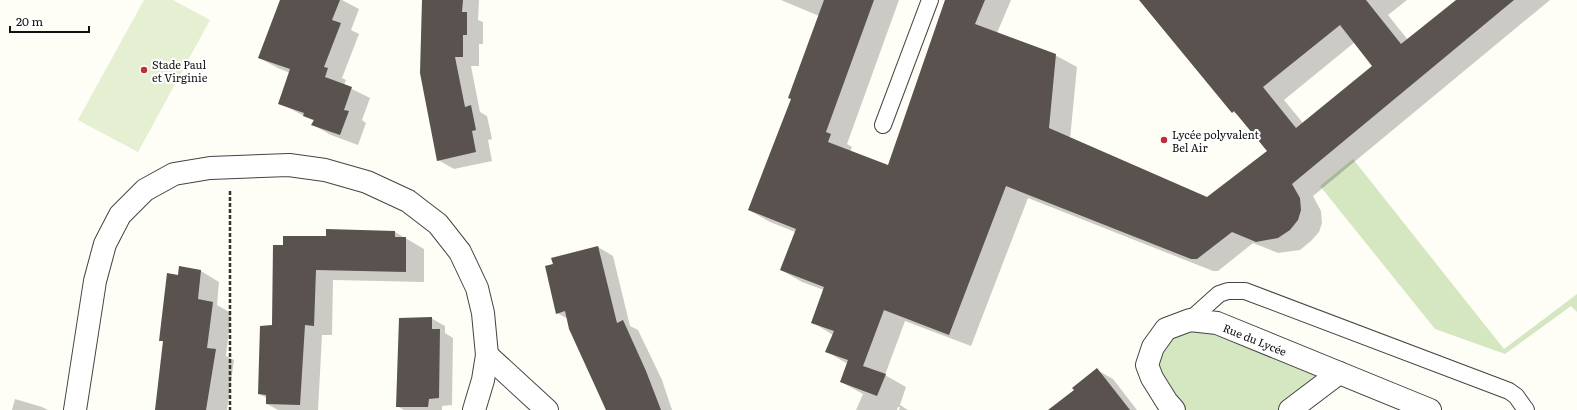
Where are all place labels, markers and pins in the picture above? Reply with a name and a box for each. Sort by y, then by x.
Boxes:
place label: Stade Paul et Virginie [152,56,208,85]
marker: Stade Paul et Virginie [139,65,149,75]
place label: Lycée polyvalent Bel Air [1172,126,1260,155]
marker: Lycée polyvalent Bel Air [1159,135,1169,145]

